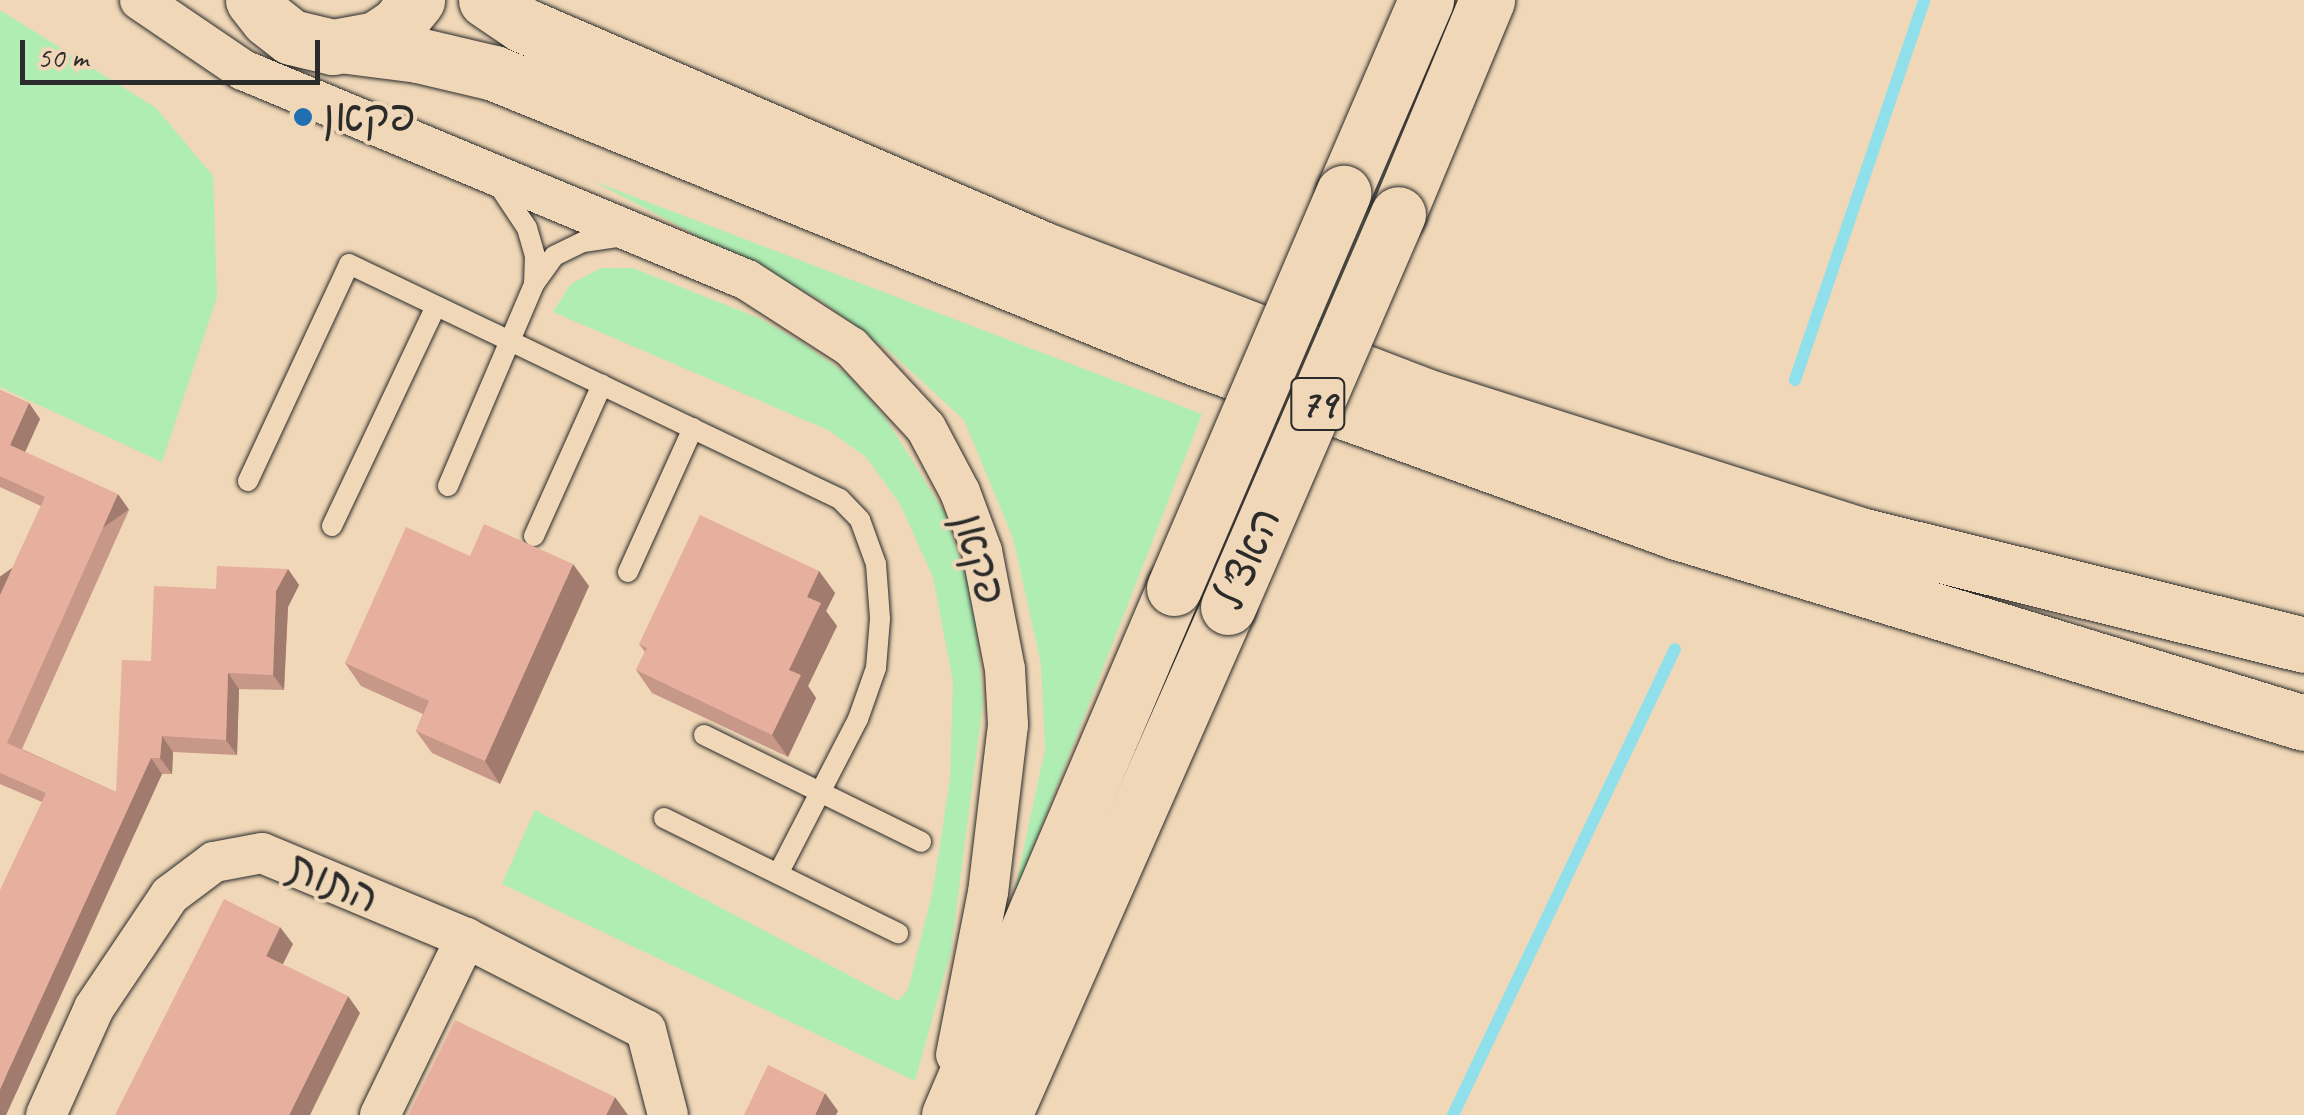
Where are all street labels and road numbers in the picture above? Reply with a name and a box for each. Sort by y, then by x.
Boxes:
road number: 79 [1288,369,1348,439]
street label: האצ"ל [1204,500,1292,618]
street label: פקאן [942,508,1016,610]
street label: התות [280,842,386,924]

